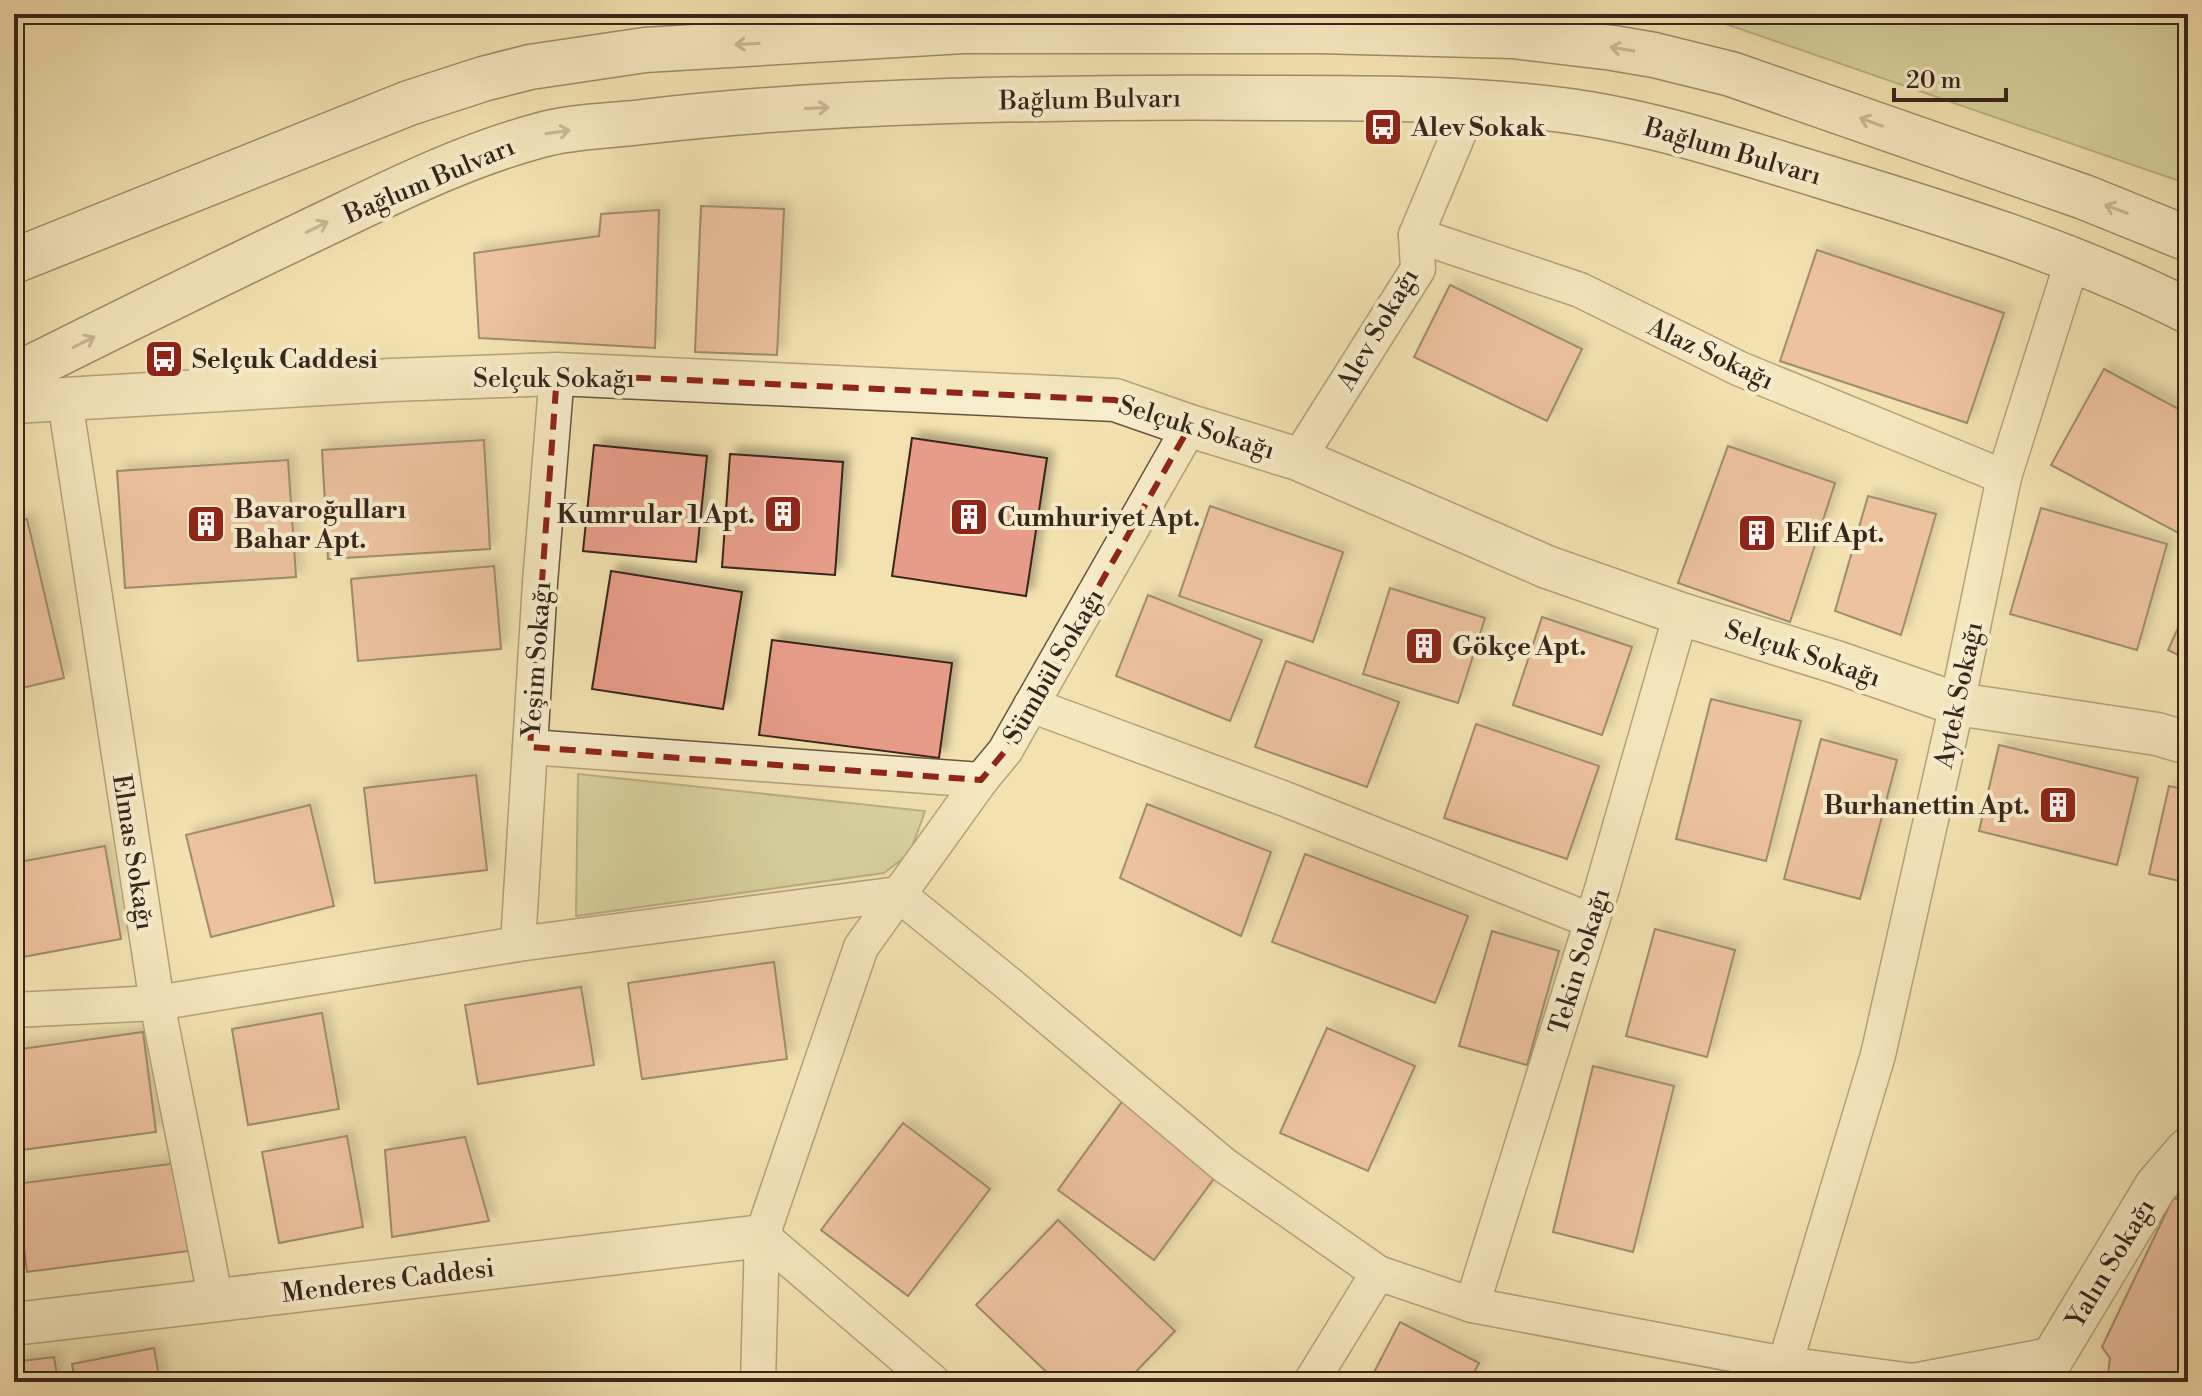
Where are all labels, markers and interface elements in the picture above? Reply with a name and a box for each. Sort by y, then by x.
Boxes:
one-way arrow [734,37,761,52]
one-way arrow [1610,41,1635,56]
scale bar [1894,52,2006,102]
text: 20 m [1906,66,1962,96]
street label: Bağlum Bulvarı [998,82,1181,118]
one-way arrow [803,100,830,115]
bus stop icon: Alev Sokak [1362,106,1404,148]
street label: Bağlum Bulvarı [1640,111,1825,192]
place label: Alev Sokak [1410,112,1547,144]
one-way arrow [1859,113,1884,128]
one-way arrow [545,124,570,139]
street label: Bağlum Bulvarı [338,131,520,232]
one-way arrow [2104,201,2129,216]
one-way arrow [305,219,329,234]
street label: Alev Sokağı [1330,263,1426,397]
street label: Alaz Sokağı [1641,310,1779,397]
one-way arrow [71,333,95,349]
bus stop icon: Selçuk Caddesi [143,338,185,380]
place label: Selçuk Caddesi [192,344,378,376]
street label: Selçuk Sokağı [473,363,635,395]
street label: Selçuk Sokağı [1115,389,1279,467]
building icon: Kumrular 1 Apt. [762,493,804,535]
place label: Bavaroğulları Bahar Apt. [234,494,406,556]
building icon: Cumhuriyet Apt. [948,496,990,538]
place label: Kumrular 1 Apt. [557,499,755,531]
place label: Cumhuriyet Apt. [997,502,1200,534]
building icon: Bavaroğulları Bahar Apt. [185,503,227,545]
building icon: Elif Apt. [1736,512,1778,554]
place label: Elif Apt. [1785,518,1884,550]
street label: Yeşim Sokağı [515,580,558,740]
street label: Sümbül Sokağı [996,583,1111,750]
street label: Selçuk Sokağı [1721,614,1885,694]
street label: Aytek Sokağı [1928,619,1990,772]
building icon: Gökçe Apt. [1403,625,1445,667]
place label: Gökçe Apt. [1452,631,1586,663]
street label: Elmas Sokağı [105,772,161,932]
building icon: Burhanettin Apt. [2037,784,2079,826]
place label: Burhanettin Apt. [1824,790,2030,822]
street label: Tekin Sokağı [1543,884,1617,1038]
street label: Yalın Sokağı [2059,1193,2162,1336]
street label: Menderes Caddesi [280,1252,496,1310]

